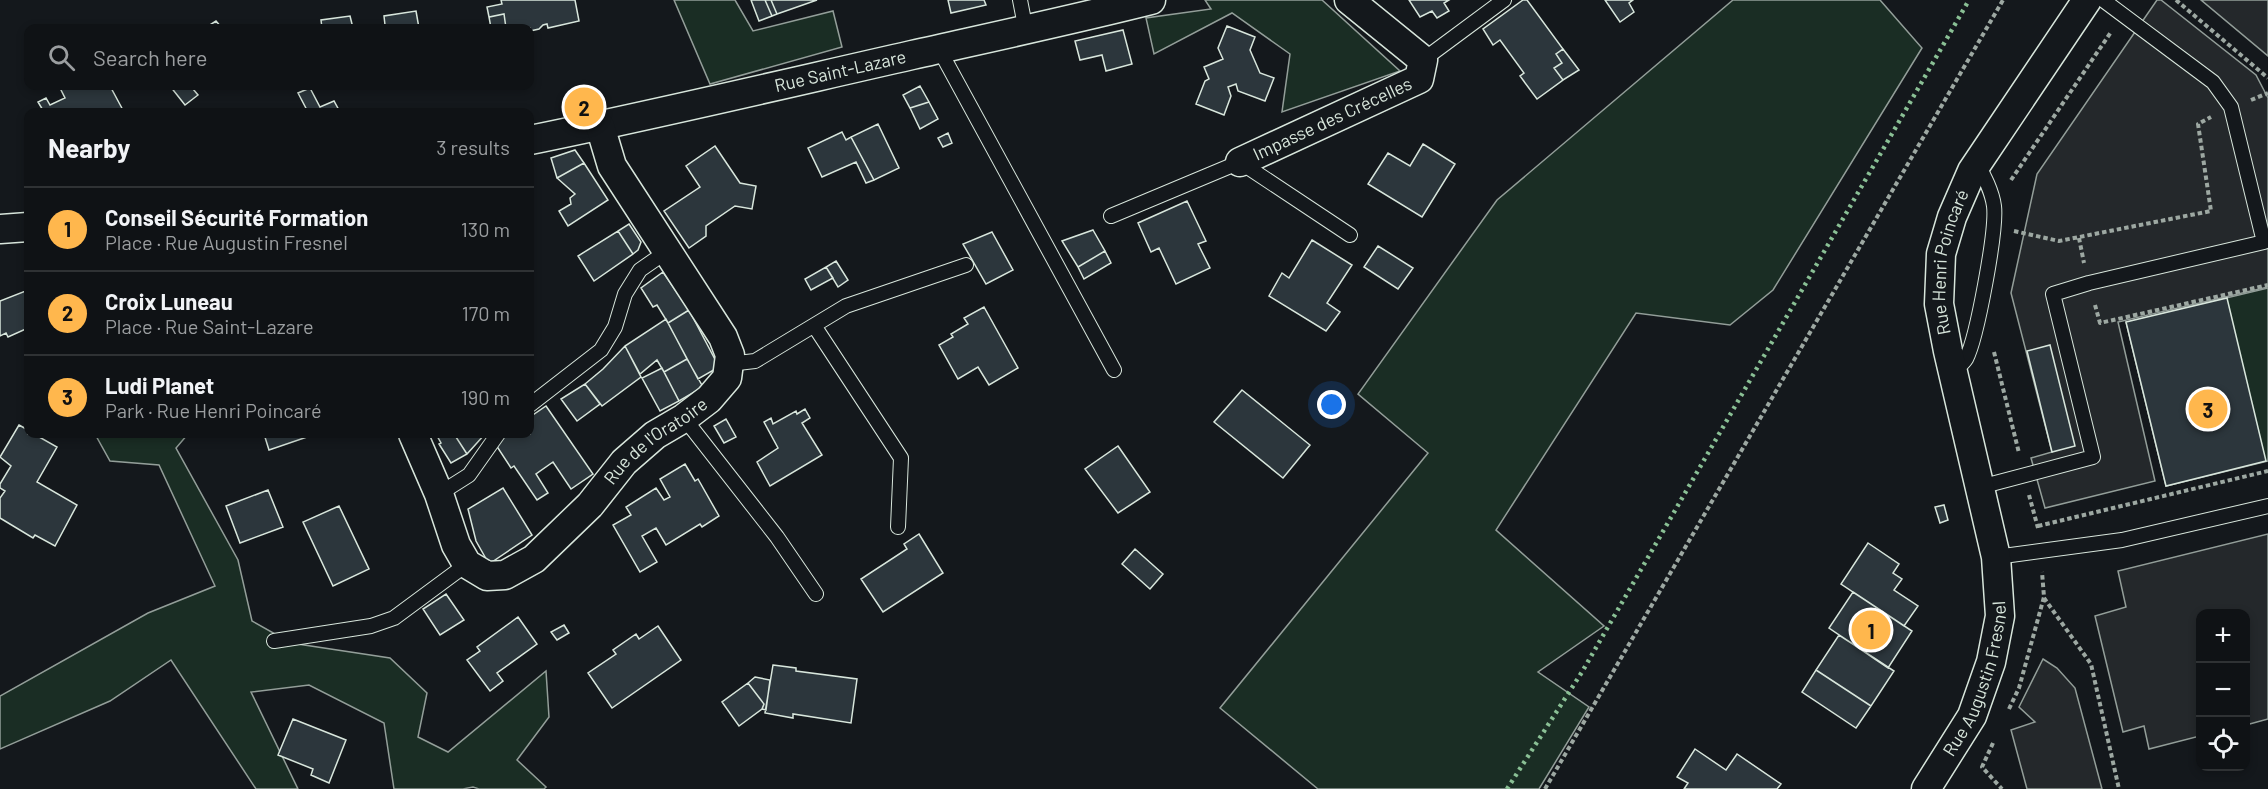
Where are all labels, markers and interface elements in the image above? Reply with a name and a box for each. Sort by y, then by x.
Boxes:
search box [24,24,534,90]
icon: search [45,41,78,74]
text: Search here [93,44,207,70]
street label: Rue Saint-Lazare [772,45,908,96]
street label: Impasse des Crécelles [1249,72,1415,165]
pin: 2 [564,84,604,130]
text: Nearby [48,132,130,163]
text: 3 results [436,135,510,159]
street label: Rue Henri Poincaré [1927,186,1973,337]
text: Conseil Sécurité Formation [105,204,368,230]
text: 1 [64,217,71,241]
text: 130 m [461,217,510,241]
text: Place · Rue Augustin Fresnel [105,230,348,254]
text: Croix Luneau [105,288,233,314]
text: 2 [62,301,73,325]
text: 170 m [462,301,510,325]
text: Place · Rue Saint-Lazare [105,314,314,338]
text: Ludi Planet [105,372,214,398]
text: 3 [62,385,73,409]
text: 190 m [461,385,510,409]
pin: 3 [2188,386,2228,432]
your location [1317,390,1346,419]
street label: Rue de l'Oratoire [599,392,711,488]
text: Park · Rue Henri Poincaré [105,398,322,422]
street label: Rue Augustin Fresnel [1937,600,2010,760]
pin: 1 [1852,608,1890,652]
map controls [2196,609,2250,771]
button: + [2196,609,2250,663]
button: − [2196,663,2250,717]
button: locate [2196,717,2250,771]

